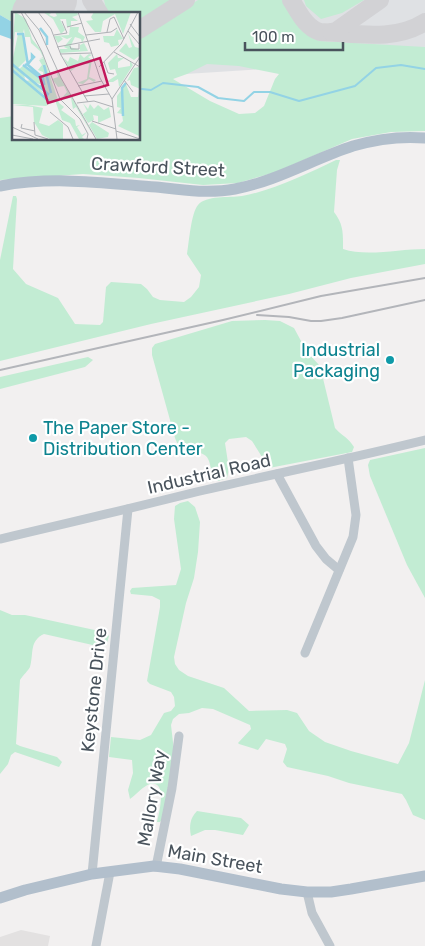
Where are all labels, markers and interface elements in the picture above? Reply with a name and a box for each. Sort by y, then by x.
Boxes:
inset map [12,12,140,140]
scale bar [245,20,342,52]
text: 100 m [252,28,294,46]
street label: Crawford Street [91,153,225,181]
place label: Industrial Packaging [293,339,380,382]
marker: Industrial Packaging [384,354,396,366]
place label: The Paper Store - Distribution Center [43,417,203,460]
marker: The Paper Store - Distribution Center [27,432,39,444]
street label: Industrial Road [145,449,273,499]
street label: Keystone Drive [77,627,111,753]
street label: Mallory Way [133,748,171,848]
street label: Main Street [166,840,264,878]

